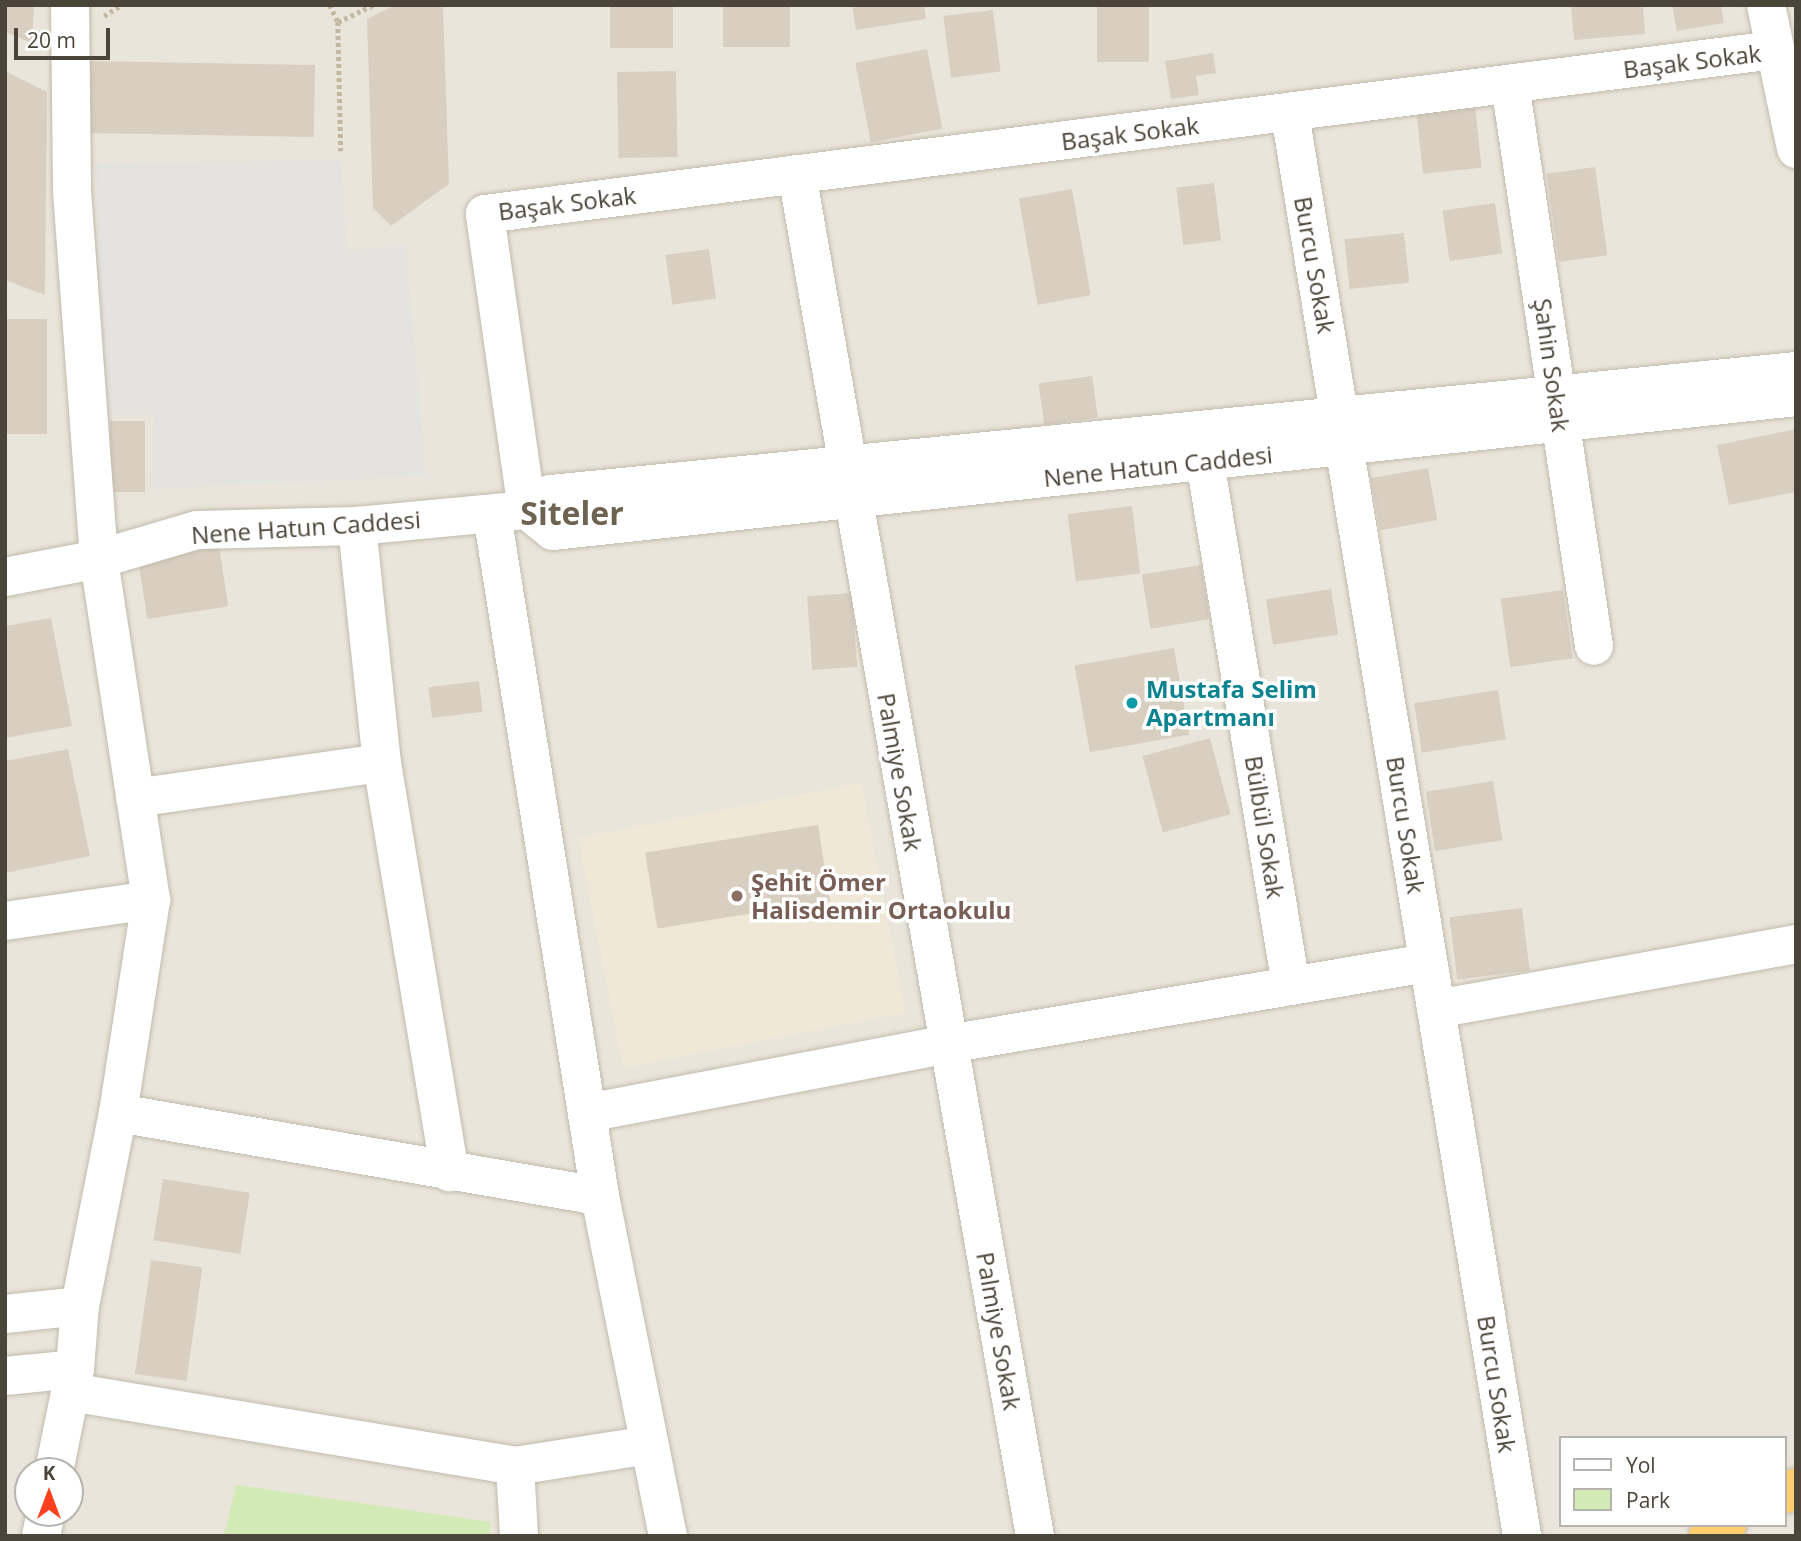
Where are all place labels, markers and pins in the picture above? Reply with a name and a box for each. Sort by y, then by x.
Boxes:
place label: Mustafa Selim Apartmanı [1146,675,1317,731]
marker: Mustafa Selim Apartmanı [1124,695,1140,711]
place label: Şehit Ömer Halisdemir Ortaokulu [751,868,1011,924]
marker: Şehit Ömer Halisdemir Ortaokulu [729,888,745,904]

